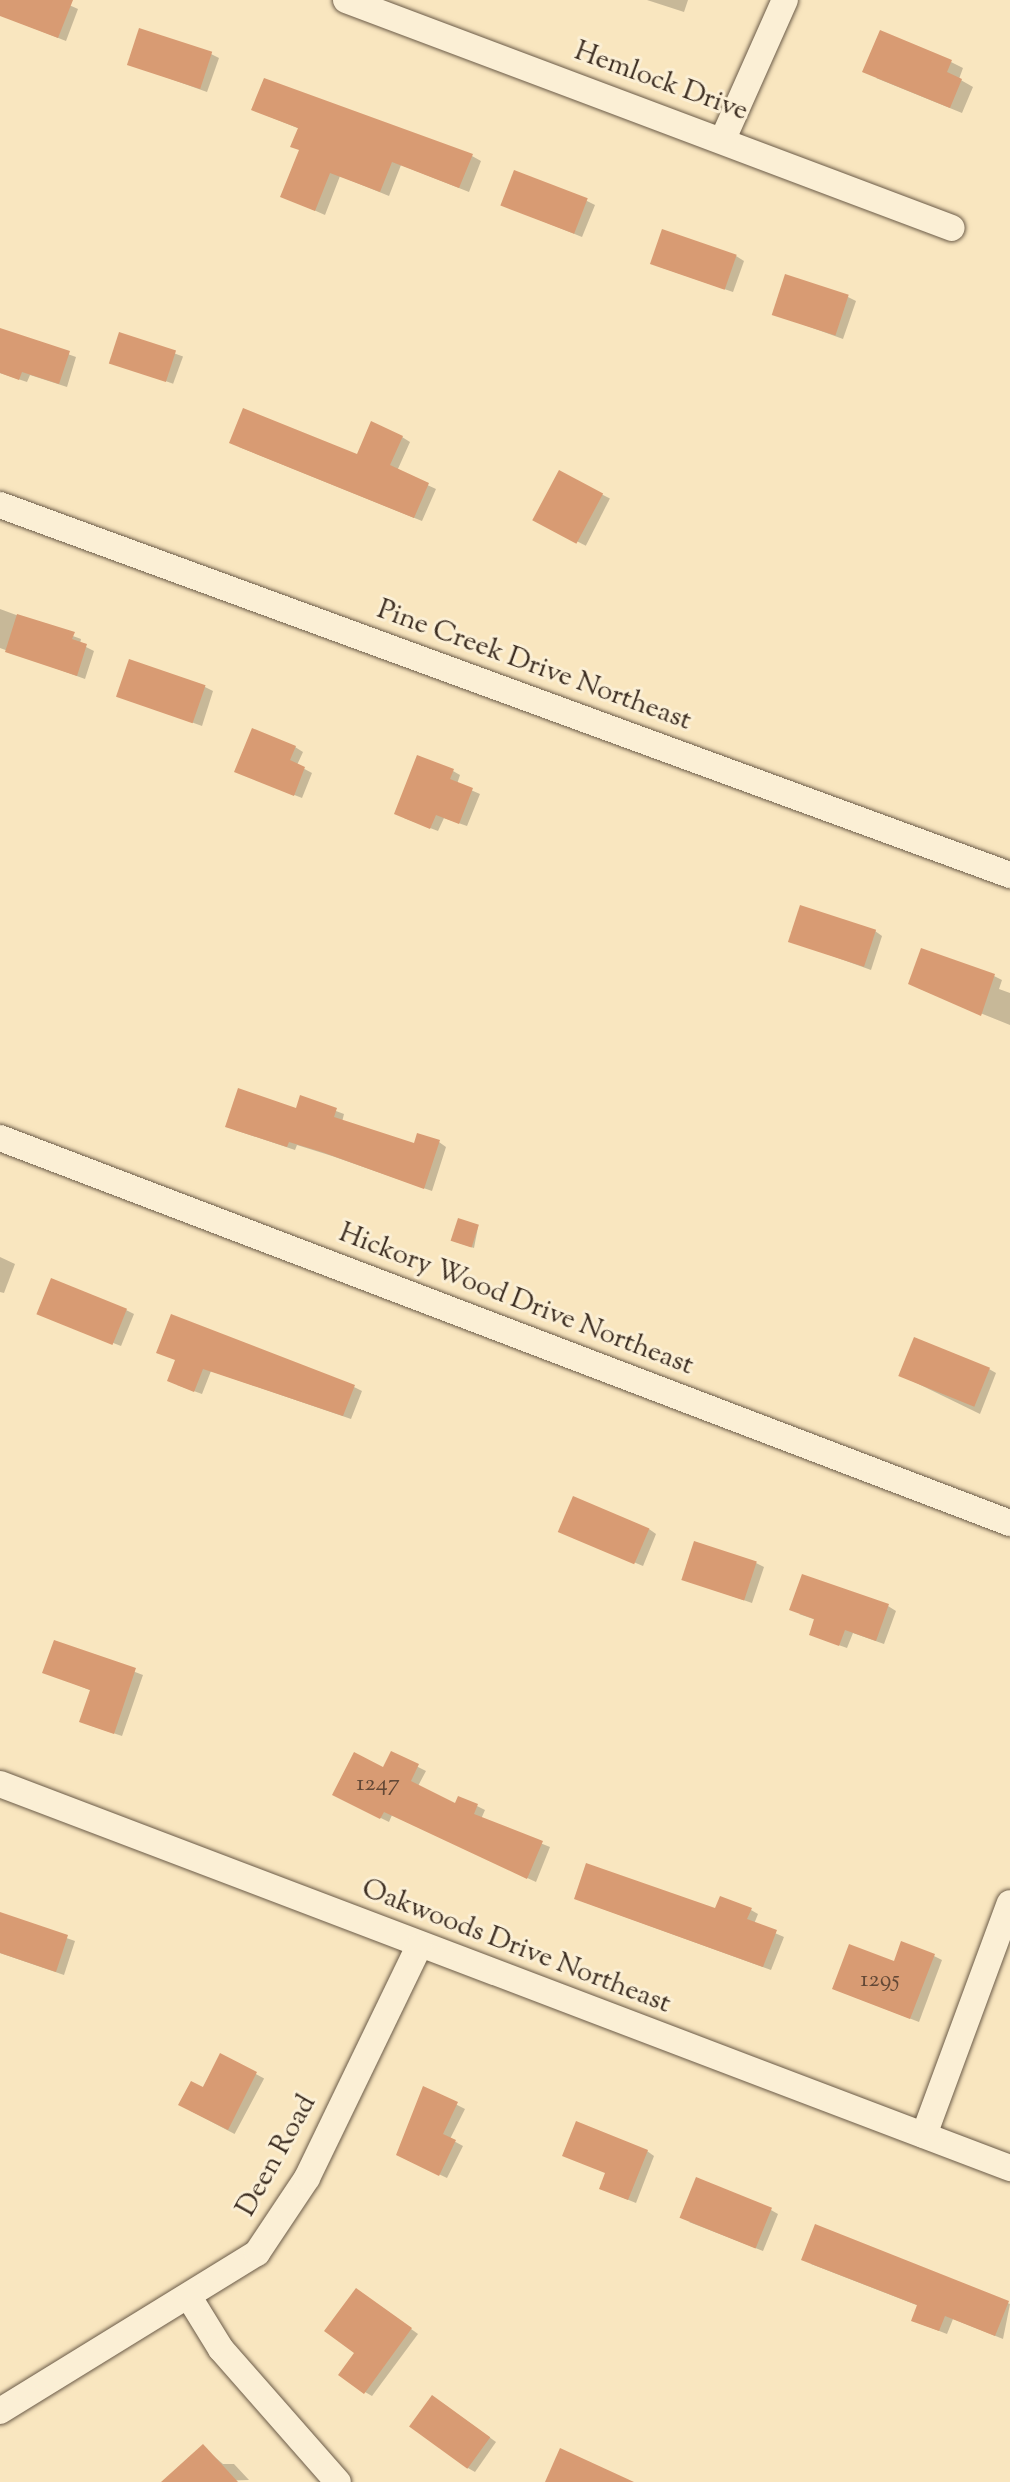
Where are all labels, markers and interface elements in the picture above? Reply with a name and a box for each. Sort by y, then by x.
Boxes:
street label: Hemlock Drive [570,35,752,129]
street label: Pine Creek Drive Northeast [372,593,696,739]
street label: Hickory Wood Drive Northeast [334,1217,698,1383]
house number: 1247 [356,1771,400,1799]
street label: Oakwoods Drive Northeast [357,1872,675,2022]
house number: 1295 [860,1967,900,1995]
street label: Deen Road [230,2089,324,2223]

